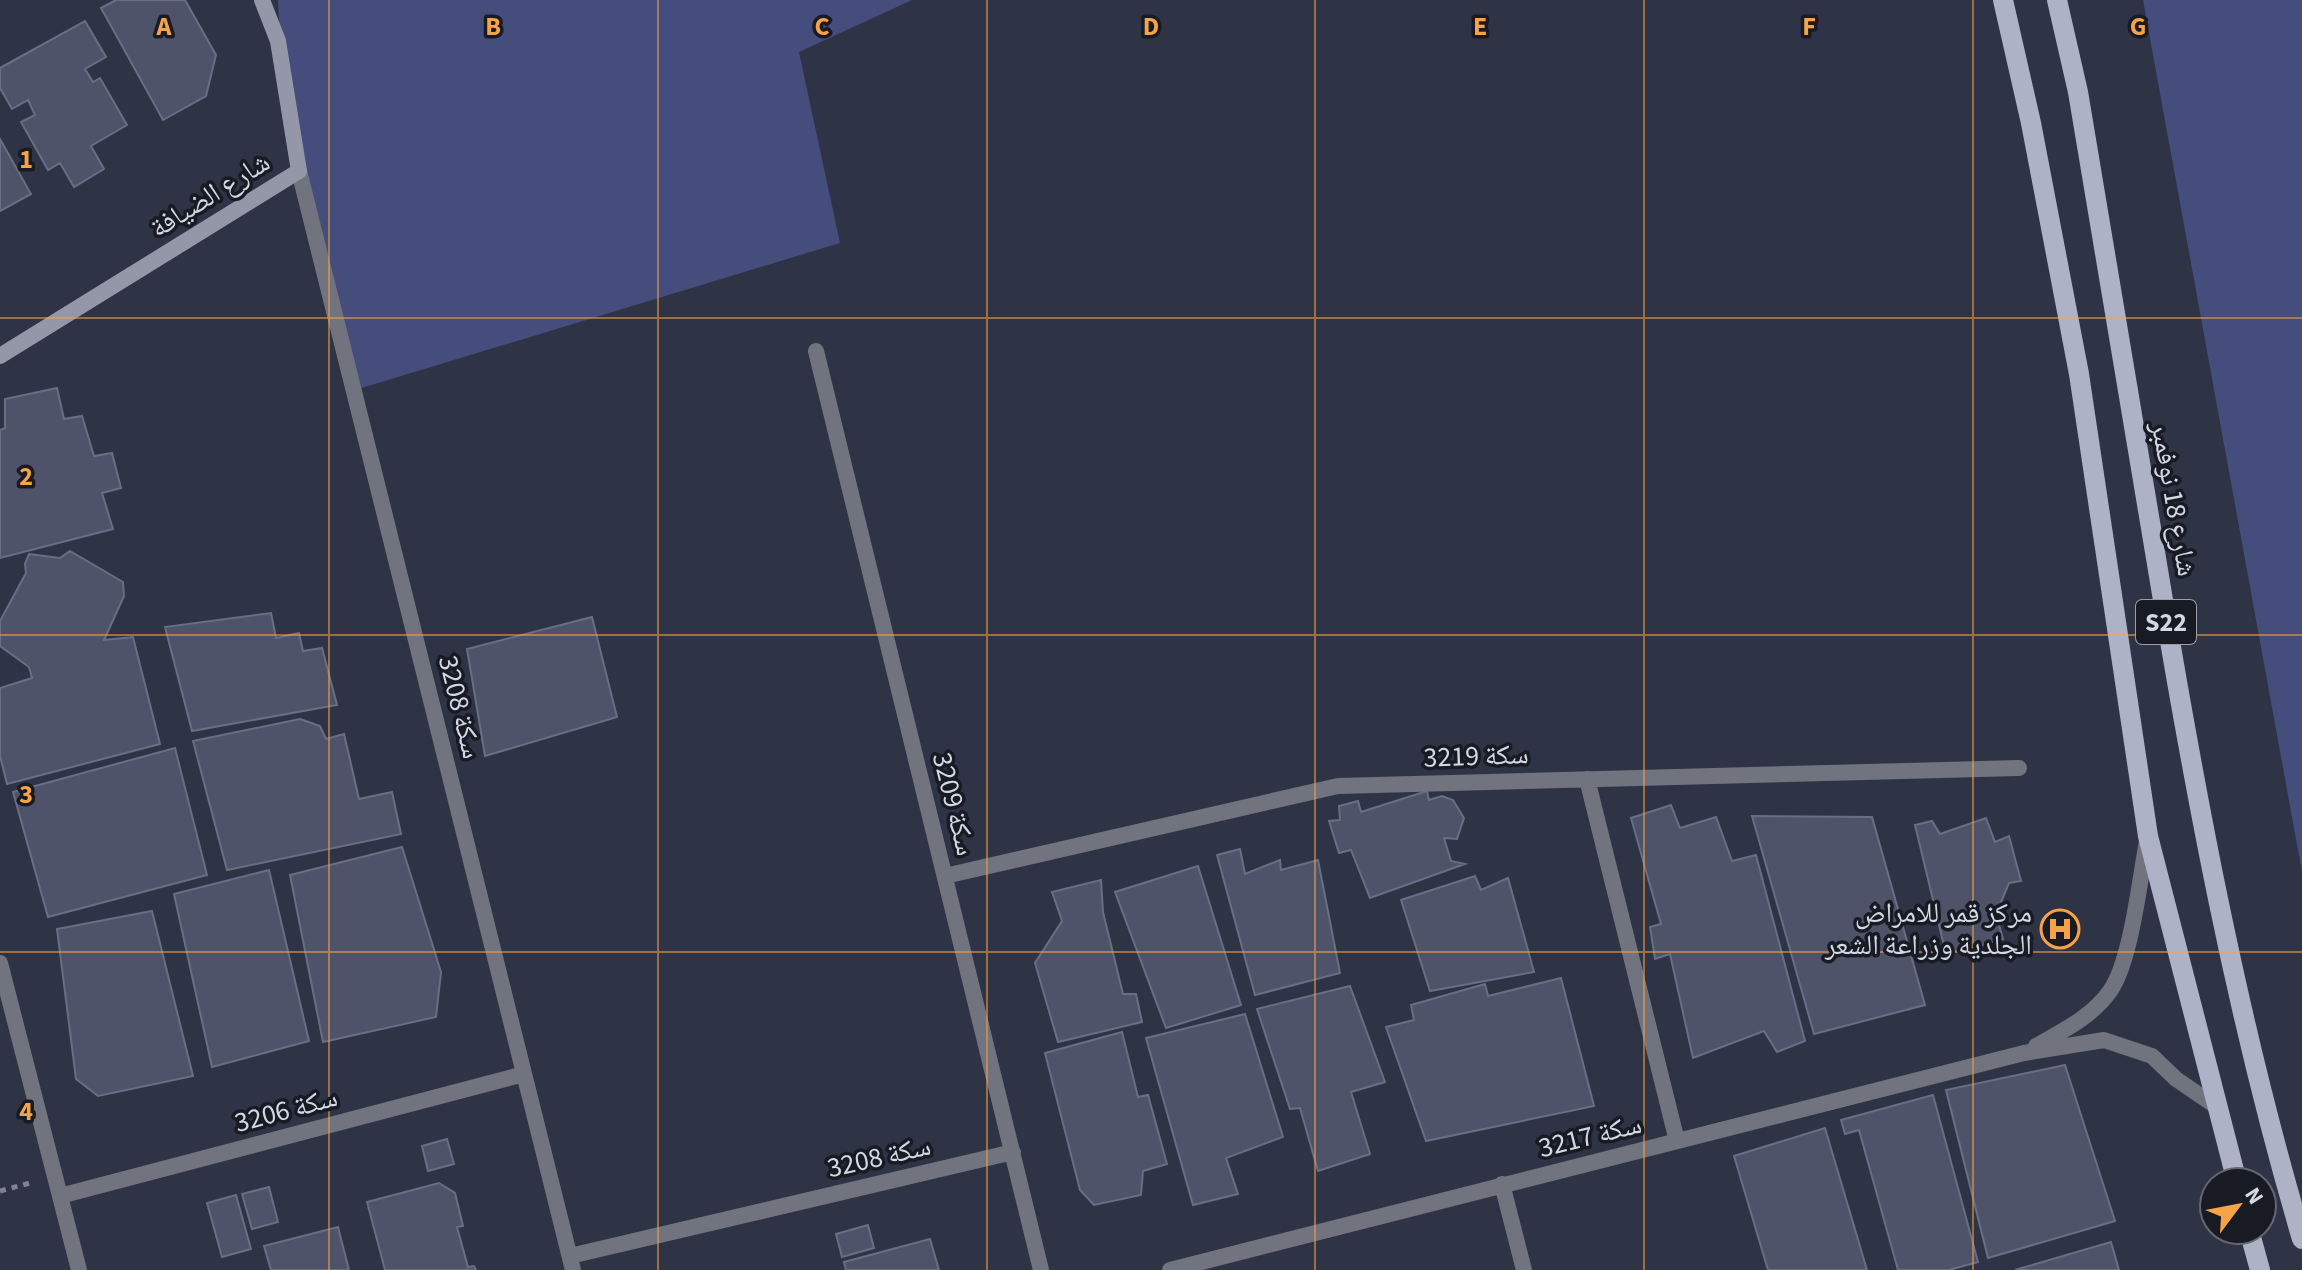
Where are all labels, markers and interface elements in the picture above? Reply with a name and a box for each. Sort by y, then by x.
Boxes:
text: A [156,8,173,45]
text: B [485,8,501,45]
text: C [814,8,830,45]
text: D [1143,8,1159,45]
text: E [1473,8,1487,45]
text: F [1802,8,1816,45]
text: G [2130,8,2146,45]
text: 1 [19,141,33,178]
street label: شارع الضيافة [142,142,278,248]
street label: شارع 18 نوفمبر [2141,418,2207,579]
text: 2 [19,458,33,495]
road number: S22 [2136,600,2196,644]
street label: سكة 3208 [428,651,492,763]
street label: سكة 3219 [1423,734,1529,778]
street label: سكة 3209 [922,748,986,860]
text: 3 [19,776,33,813]
place label: مركز قمر للامراض الجلدية وزراعة الشعر [1824,893,2032,965]
hospital icon: مركز قمر للامراض الجلدية وزراعة الشعر [2039,908,2081,950]
street label: سكة 3206 [230,1077,342,1143]
text: 4 [19,1093,33,1130]
street label: سكة 3217 [1534,1104,1646,1168]
street label: سكة 3208 [823,1126,935,1188]
north arrow [2198,1166,2278,1246]
text: N [2237,1181,2272,1211]

